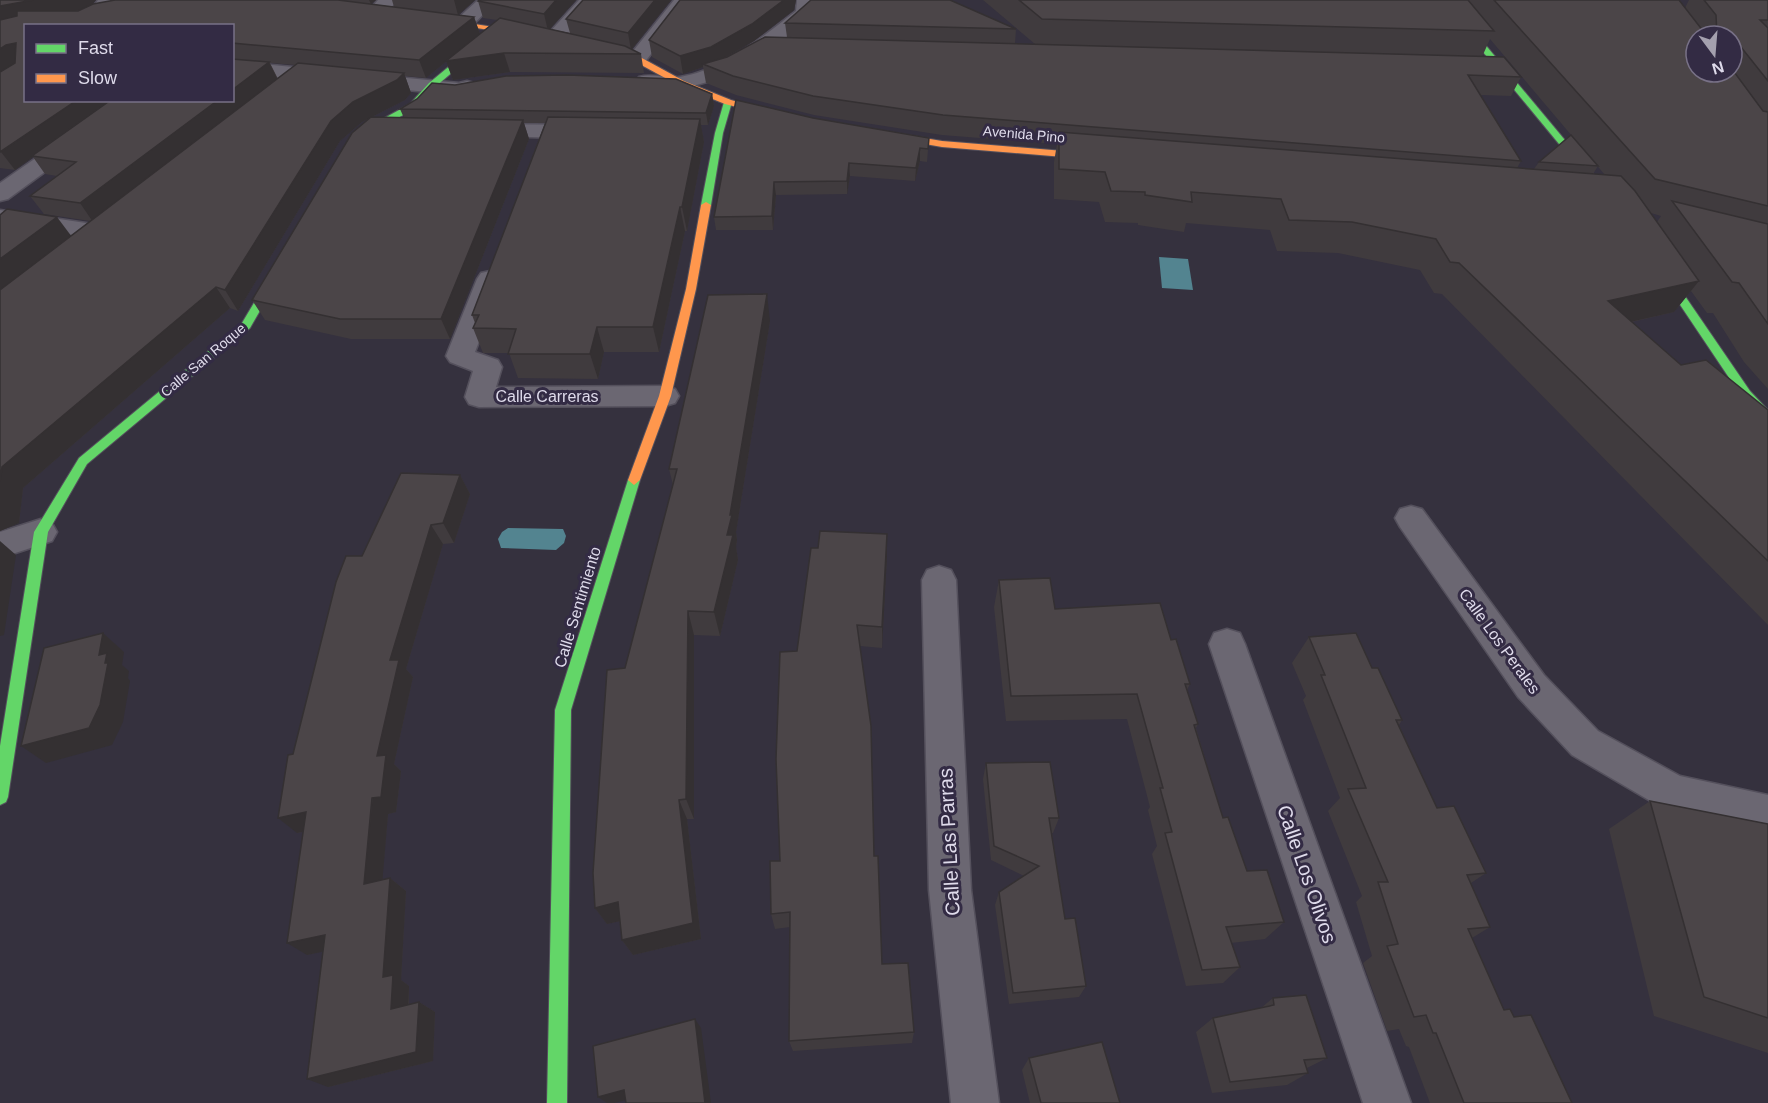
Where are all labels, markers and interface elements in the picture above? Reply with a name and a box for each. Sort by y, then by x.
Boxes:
legend [24,24,234,102]
north arrow [1684,24,1744,84]
text: Fast [78,38,113,58]
text: N [1710,58,1726,78]
text: Slow [78,68,118,88]
street label: Avenida Pino [982,122,1066,146]
street label: Calle San Roque [157,320,249,400]
street label: Calle Carreras [495,388,599,405]
street label: Calle Sentimiento [551,545,604,670]
street label: Calle Los Perales [1456,586,1543,697]
street label: Calle Las Parras [934,768,964,916]
street label: Calle Los Olivos [1273,802,1341,946]

